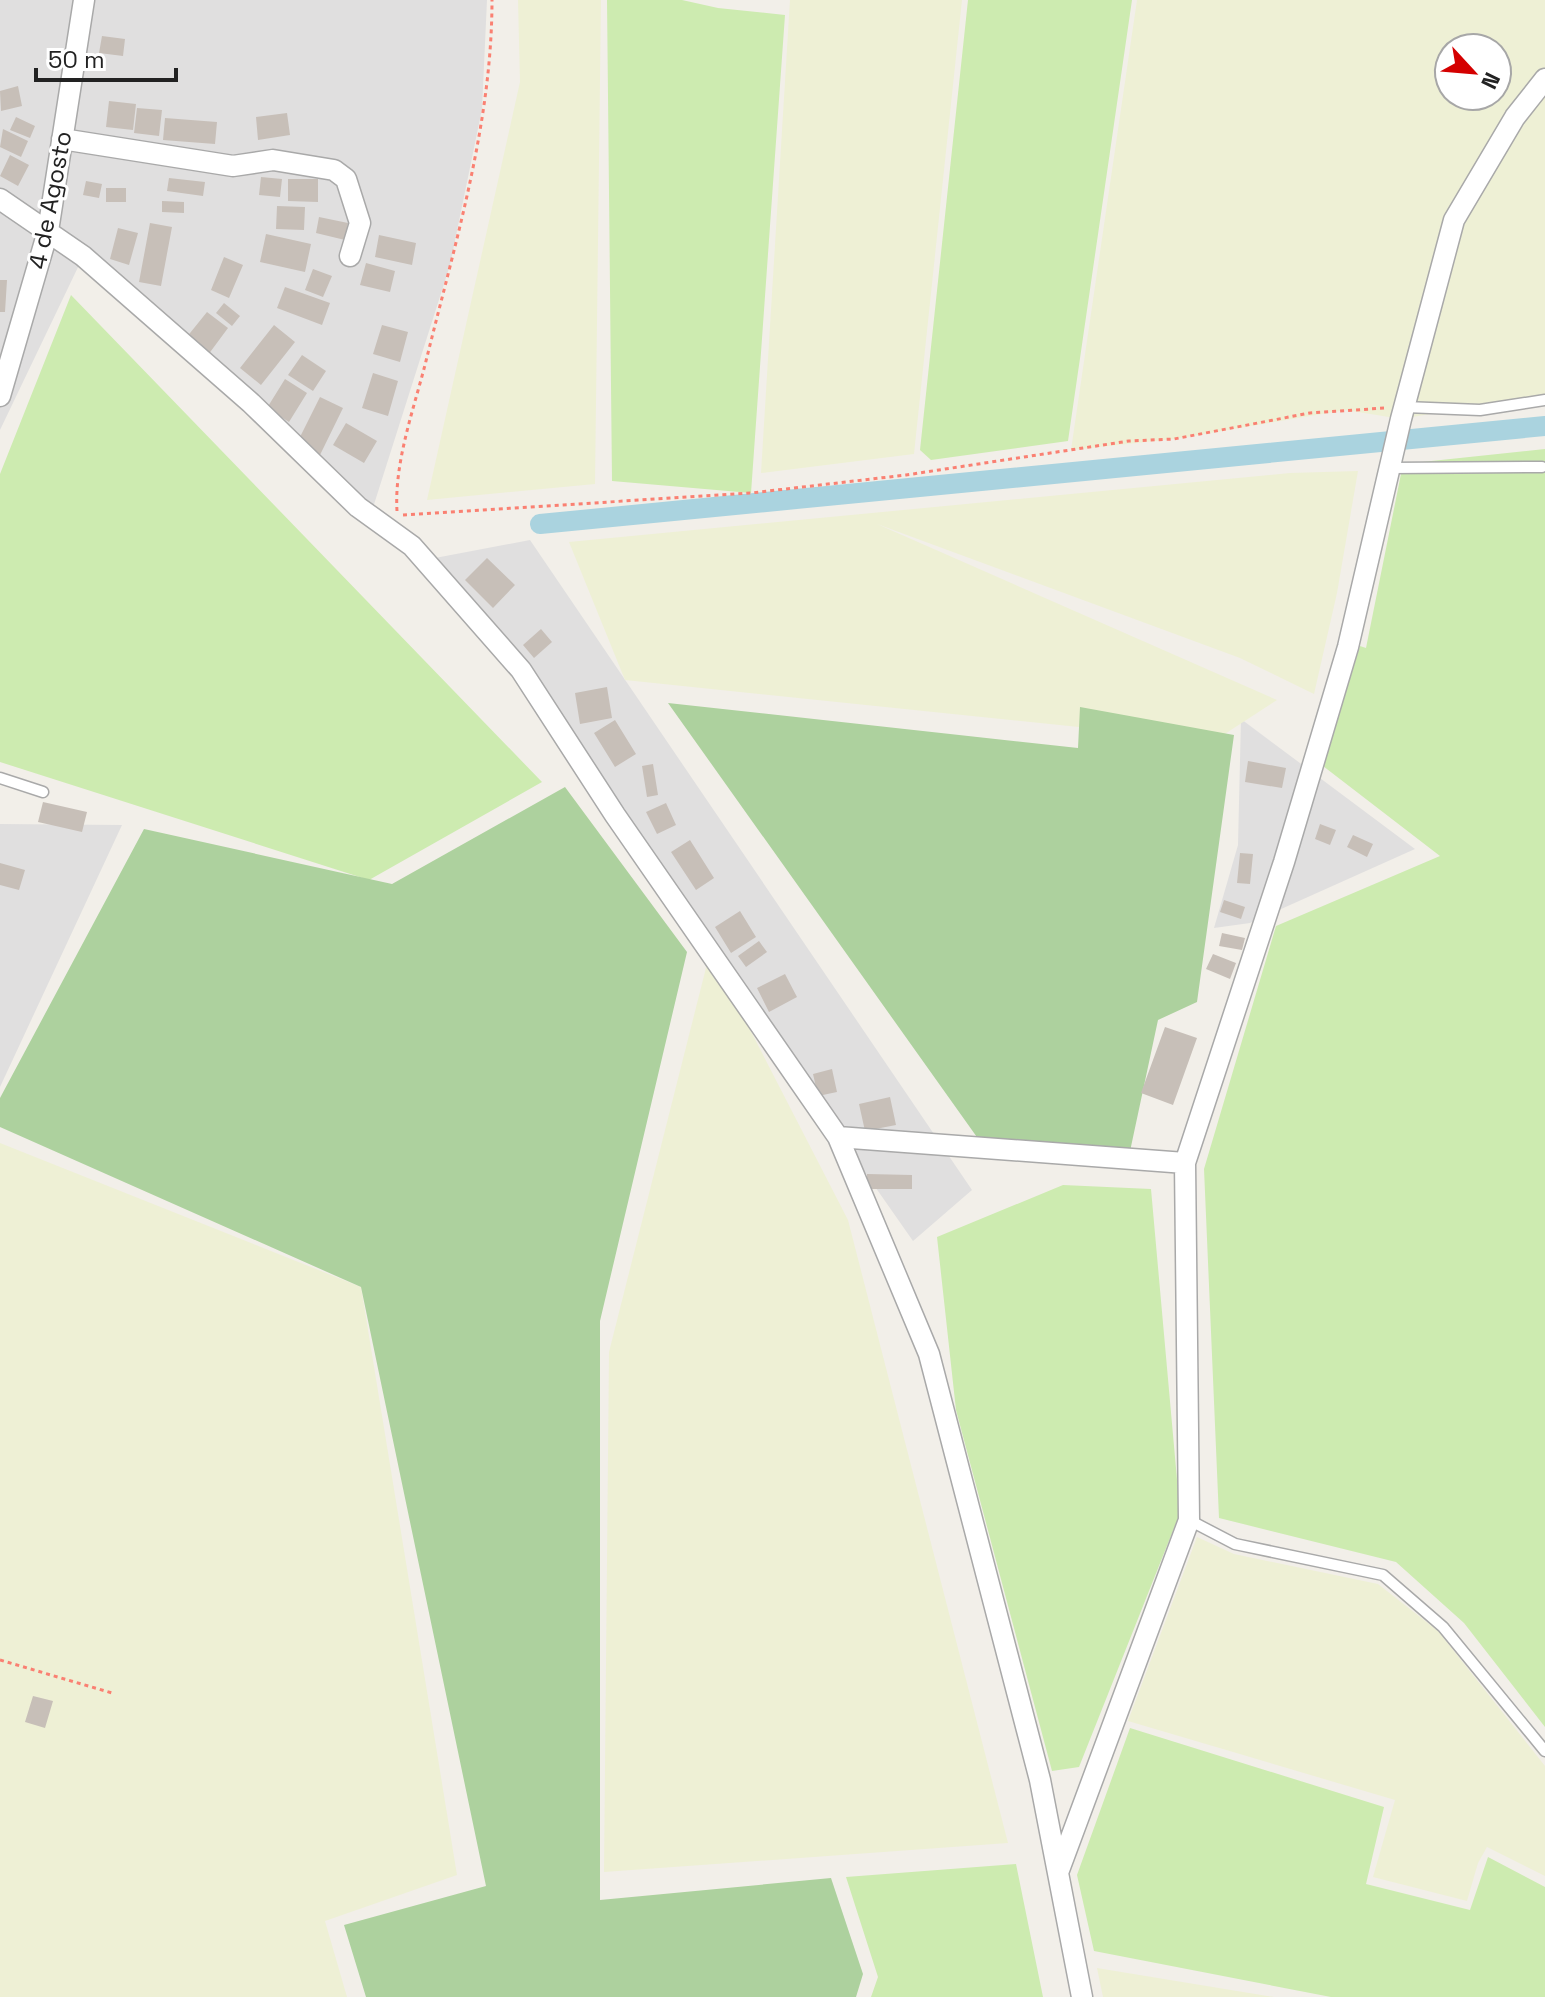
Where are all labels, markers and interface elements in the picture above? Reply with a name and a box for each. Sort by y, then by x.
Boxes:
scale bar [36,32,176,82]
north arrow [1433,32,1513,112]
text: 50 m [48,44,105,75]
text: N [1475,68,1507,94]
street label: 4 de Agosto [21,128,79,272]

